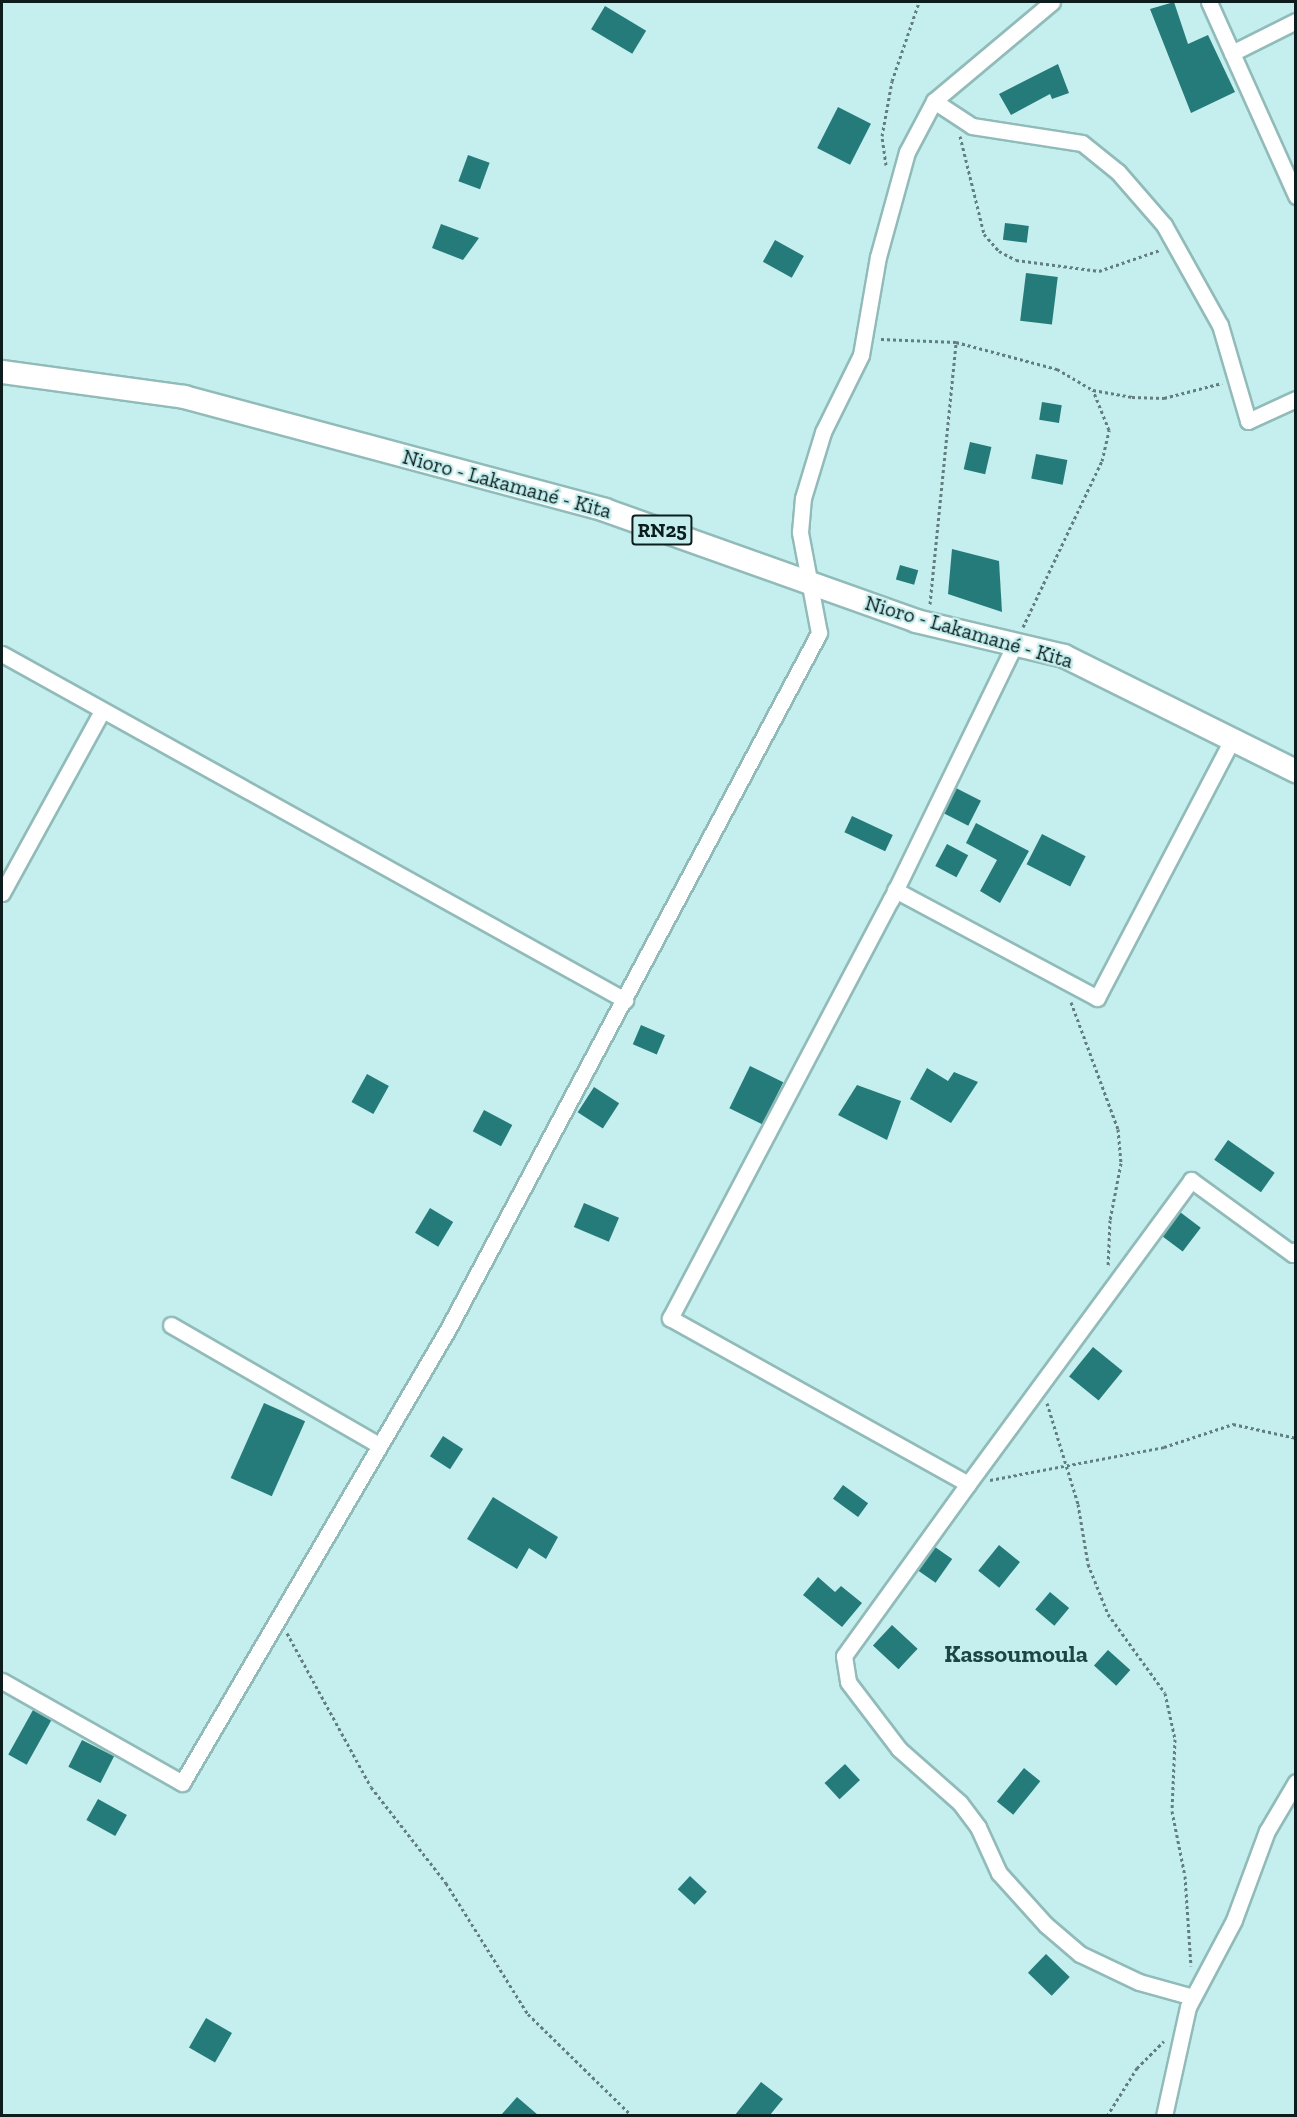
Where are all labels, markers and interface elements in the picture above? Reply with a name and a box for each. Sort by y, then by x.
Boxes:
street label: Nioro - Lakamané - Kita [400,444,614,524]
road number: RN25 [630,513,694,547]
street label: Nioro - Lakamané - Kita [862,590,1076,674]
district label: Kassoumoula [944,1640,1088,1668]

